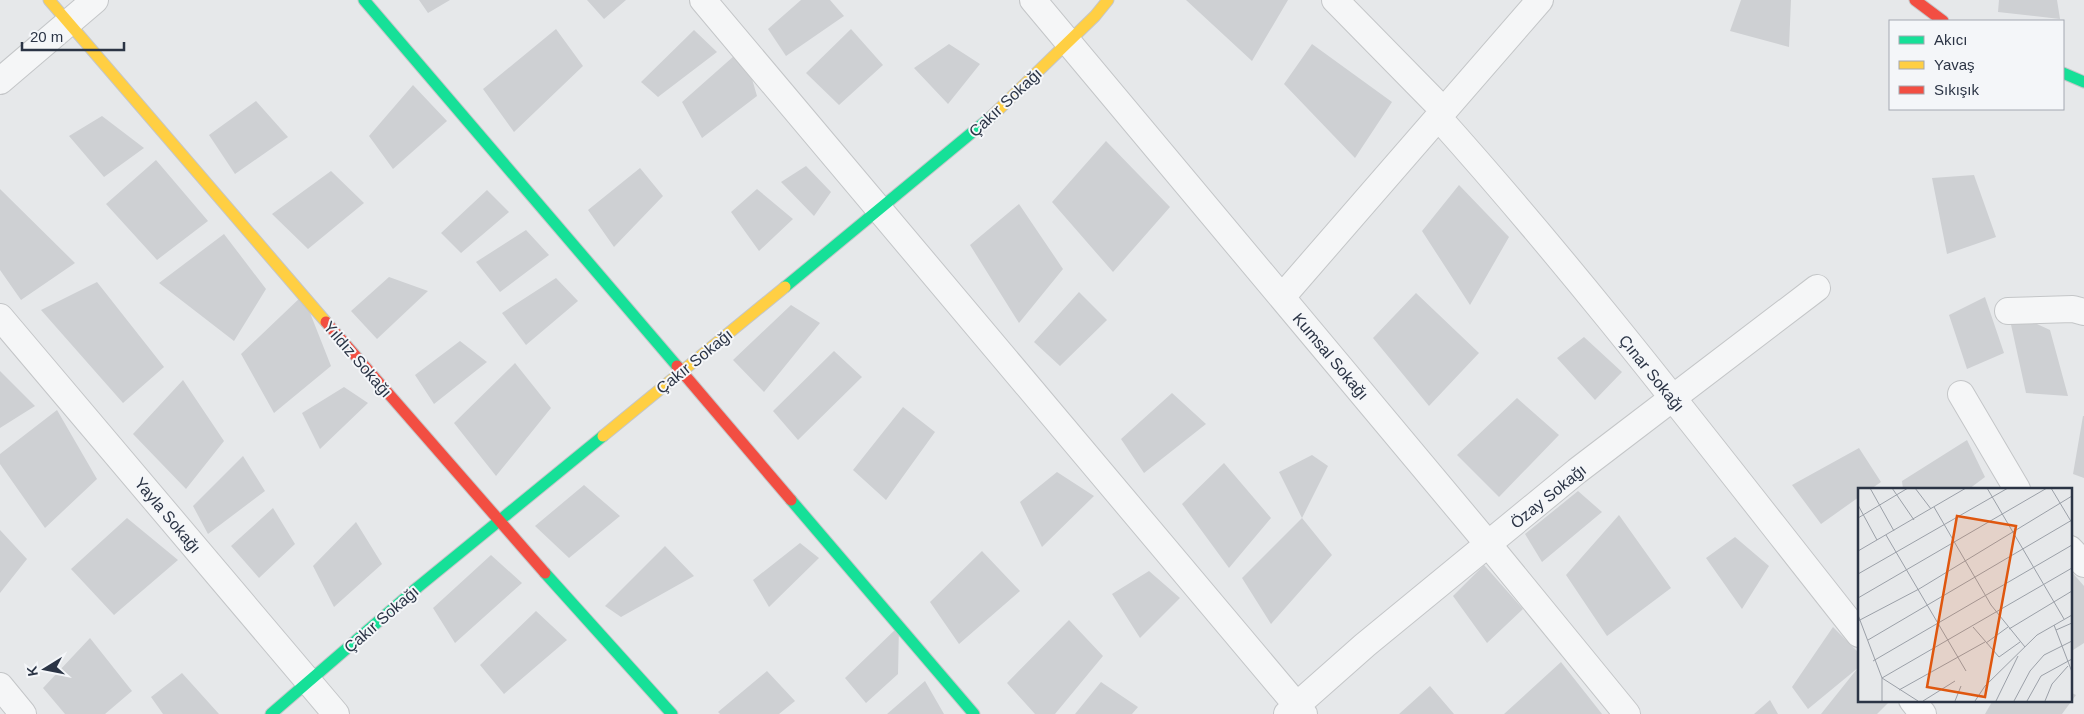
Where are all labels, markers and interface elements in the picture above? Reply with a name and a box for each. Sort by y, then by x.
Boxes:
scale bar [22,20,125,52]
legend [1889,20,2064,110]
text: 20 m [30,28,63,45]
text: Akıcı [1934,31,1967,48]
text: Yavaş [1934,56,1975,73]
street label: Çakır Sokağı [966,65,1045,140]
text: Sıkışık [1934,81,1980,98]
street label: Kumsal Sokağı [1290,310,1372,403]
street label: Yıldız Sokağı [320,318,395,400]
street label: Çakır Sokağı [653,326,736,397]
street label: Çınar Sokağı [1616,332,1688,415]
street label: Özay Sokağı [1507,461,1589,532]
street label: Yayla Sokağı [131,474,204,556]
inset map [1858,488,2072,702]
street label: Çakır Sokağı [341,583,422,656]
north arrow [20,644,70,694]
text: K [23,665,41,678]

